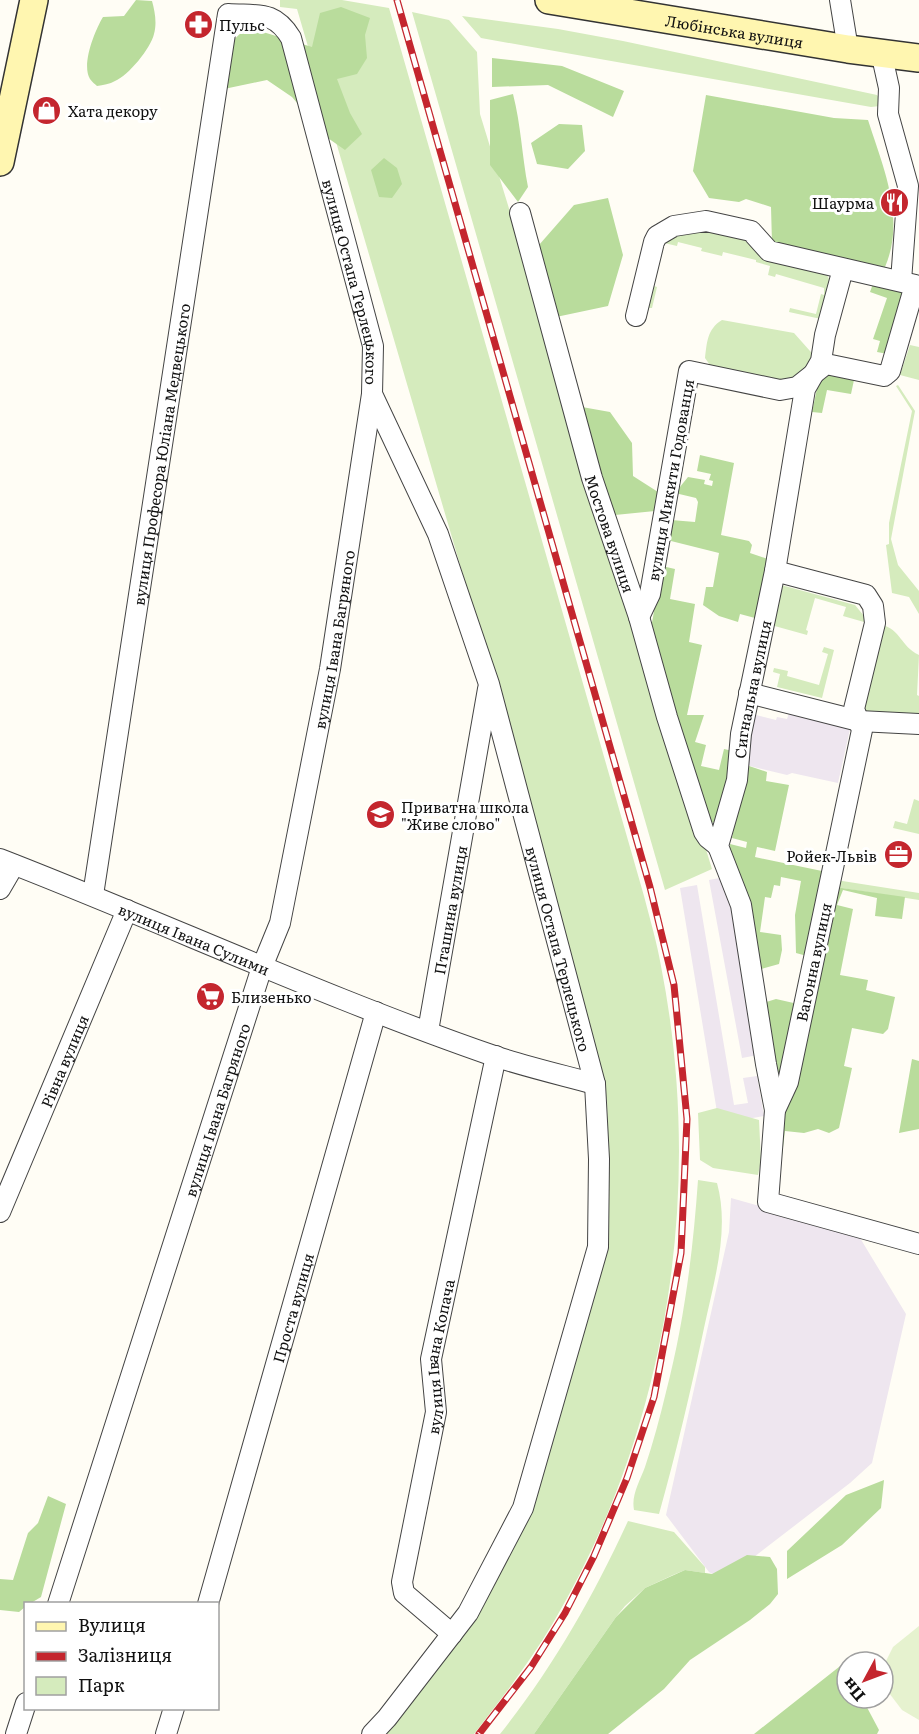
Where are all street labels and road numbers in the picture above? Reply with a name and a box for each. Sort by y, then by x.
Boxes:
street label: Любінська вулиця [664,8,805,53]
street label: вулиця Остапа Терлецького [317,176,385,385]
street label: вулиця Професора Юліана Медвецького [126,301,195,607]
street label: вулиця Микити Годованця [641,377,699,583]
street label: Мостова вулиця [580,471,641,596]
street label: вулиця Івана Багряного [307,548,360,731]
street label: Сигнальна вулиця [727,618,776,759]
street label: Пташина вулиця [427,843,472,976]
street label: вулиця Остапа Терлецького [521,844,597,1054]
street label: вулиця Івана Сулими [115,897,274,980]
street label: Вагонна вулиця [789,901,837,1023]
street label: Рівна вулиця [34,1011,93,1111]
street label: вулиця Івана Багряного [178,1020,255,1200]
street label: Проста вулиця [266,1250,319,1365]
street label: вулиця Івана Копача [419,1276,460,1436]

